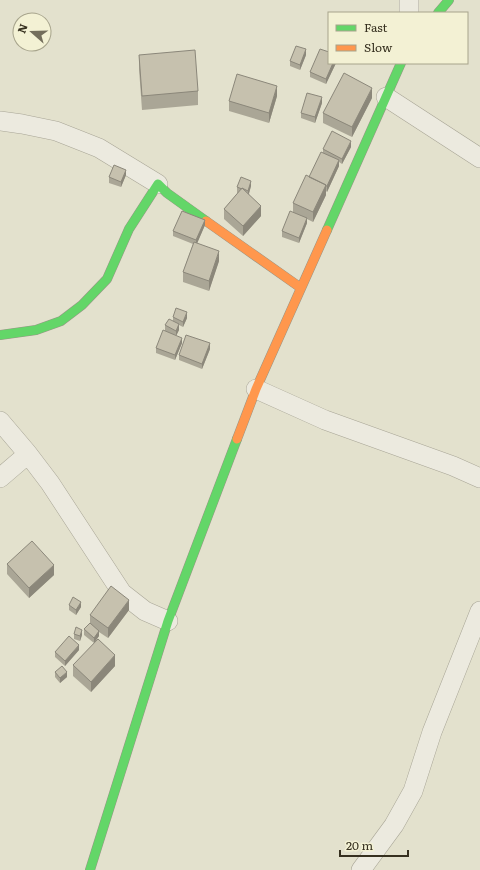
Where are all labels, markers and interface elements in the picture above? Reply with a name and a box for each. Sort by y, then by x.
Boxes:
north arrow [12,12,52,52]
legend [328,12,468,64]
text: Fast [364,18,388,36]
text: N [13,21,31,35]
text: Slow [364,38,393,56]
scale bar [340,832,408,858]
text: 20 m [346,836,373,854]

